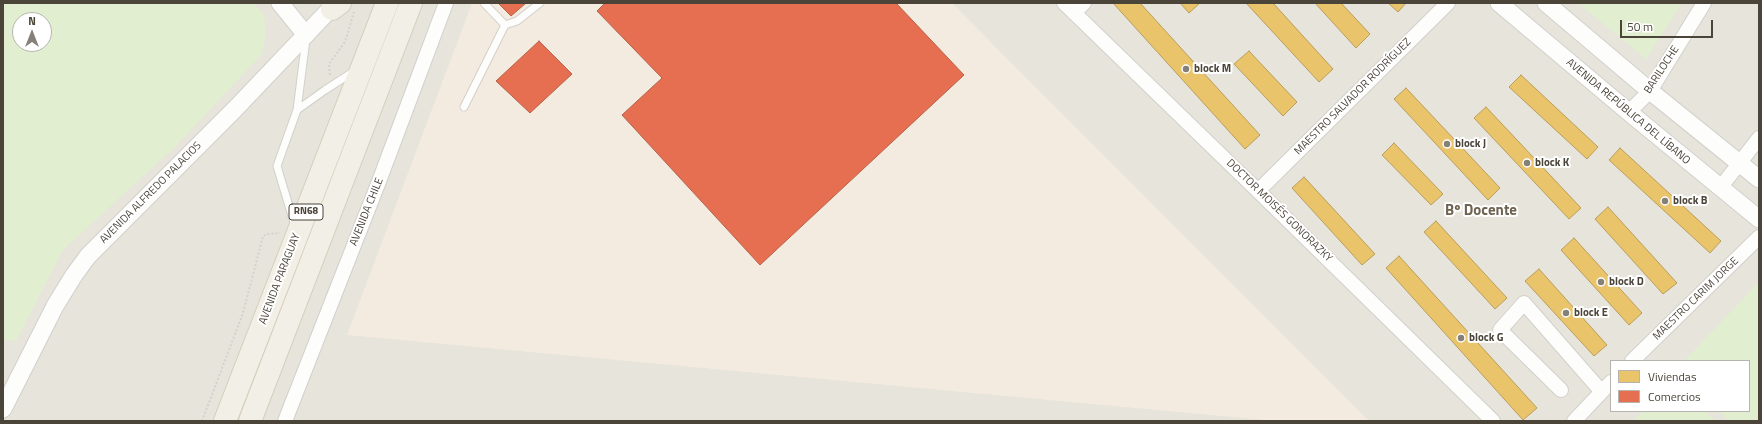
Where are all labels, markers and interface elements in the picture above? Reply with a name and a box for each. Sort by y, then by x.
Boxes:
north arrow [12,12,52,52]
scale bar [1622,12,1715,38]
text: N [28,13,36,29]
text: 50 m [1627,17,1653,36]
street label: MAESTRO SALVADOR RODRÍGUEZ [1292,36,1414,158]
street label: BARILOCHE [1642,44,1682,96]
street label: AVENIDA REPÚBLICA DEL LÍBANO [1563,56,1693,168]
place label: block M [1194,62,1231,76]
marker: block M [1181,64,1191,74]
place label: block J [1455,137,1486,151]
street label: AVENIDA ALFREDO PALACIOS [97,139,205,247]
marker: block J [1442,139,1452,149]
place label: block K [1535,156,1569,170]
street label: DOCTOR MOISÉS GONORAZKY [1223,157,1335,265]
marker: block K [1522,158,1532,168]
street label: AVENIDA CHILE [347,176,387,248]
place label: block B [1673,194,1707,208]
marker: block B [1660,196,1670,206]
district label: Bº Docente [1445,202,1517,220]
road number: RN68 [289,204,323,220]
street label: AVENIDA PARAGUAY [257,232,303,326]
street label: MAESTRO CARIM JORGE [1650,255,1742,343]
place label: block D [1609,275,1644,289]
marker: block D [1596,277,1606,287]
place label: block E [1574,306,1608,320]
marker: block E [1561,308,1571,318]
place label: block G [1469,331,1504,345]
marker: block G [1456,333,1466,343]
legend [1610,360,1750,412]
text: Viviendas [1648,367,1696,386]
text: Comercios [1648,387,1701,406]

